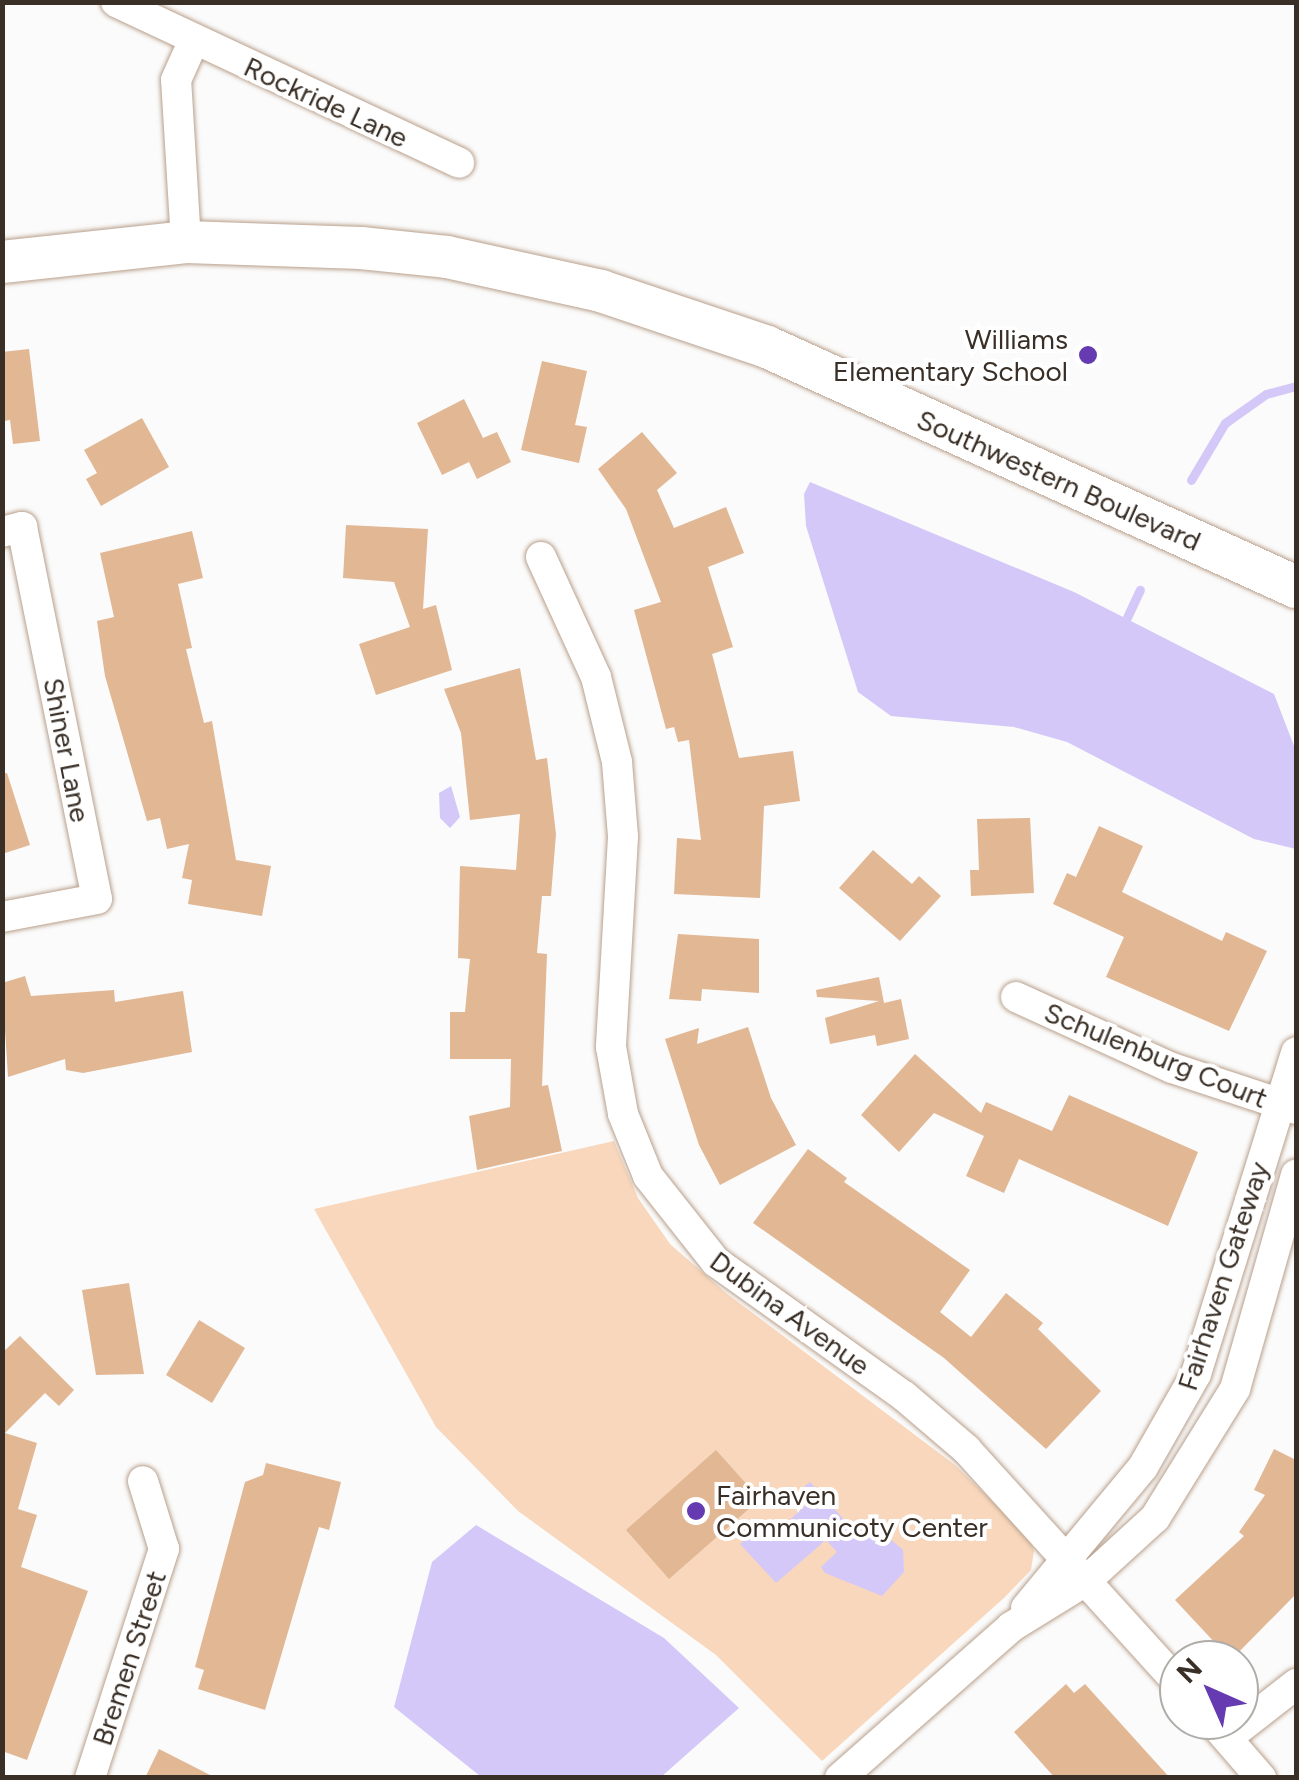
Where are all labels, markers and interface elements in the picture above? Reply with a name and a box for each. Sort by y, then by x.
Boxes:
street label: Rockride Lane [239,49,413,155]
place label: Williams Elementary School [833,322,1068,388]
marker: Williams Elementary School [1077,344,1099,366]
street label: Southwestern Boulevard [912,402,1206,558]
street label: Shiner Lane [37,675,97,825]
street label: Schulenburg Court [1040,995,1272,1115]
street label: Fairhaven Gateway [1170,1157,1276,1395]
street label: Dubina Avenue [704,1244,876,1382]
place label: Fairhaven Communicoty Center [716,1478,988,1544]
marker: Fairhaven Communicoty Center [685,1500,707,1522]
street label: Bremen Street [85,1566,173,1750]
north arrow [1159,1640,1259,1740]
text: N [1170,1651,1209,1690]

